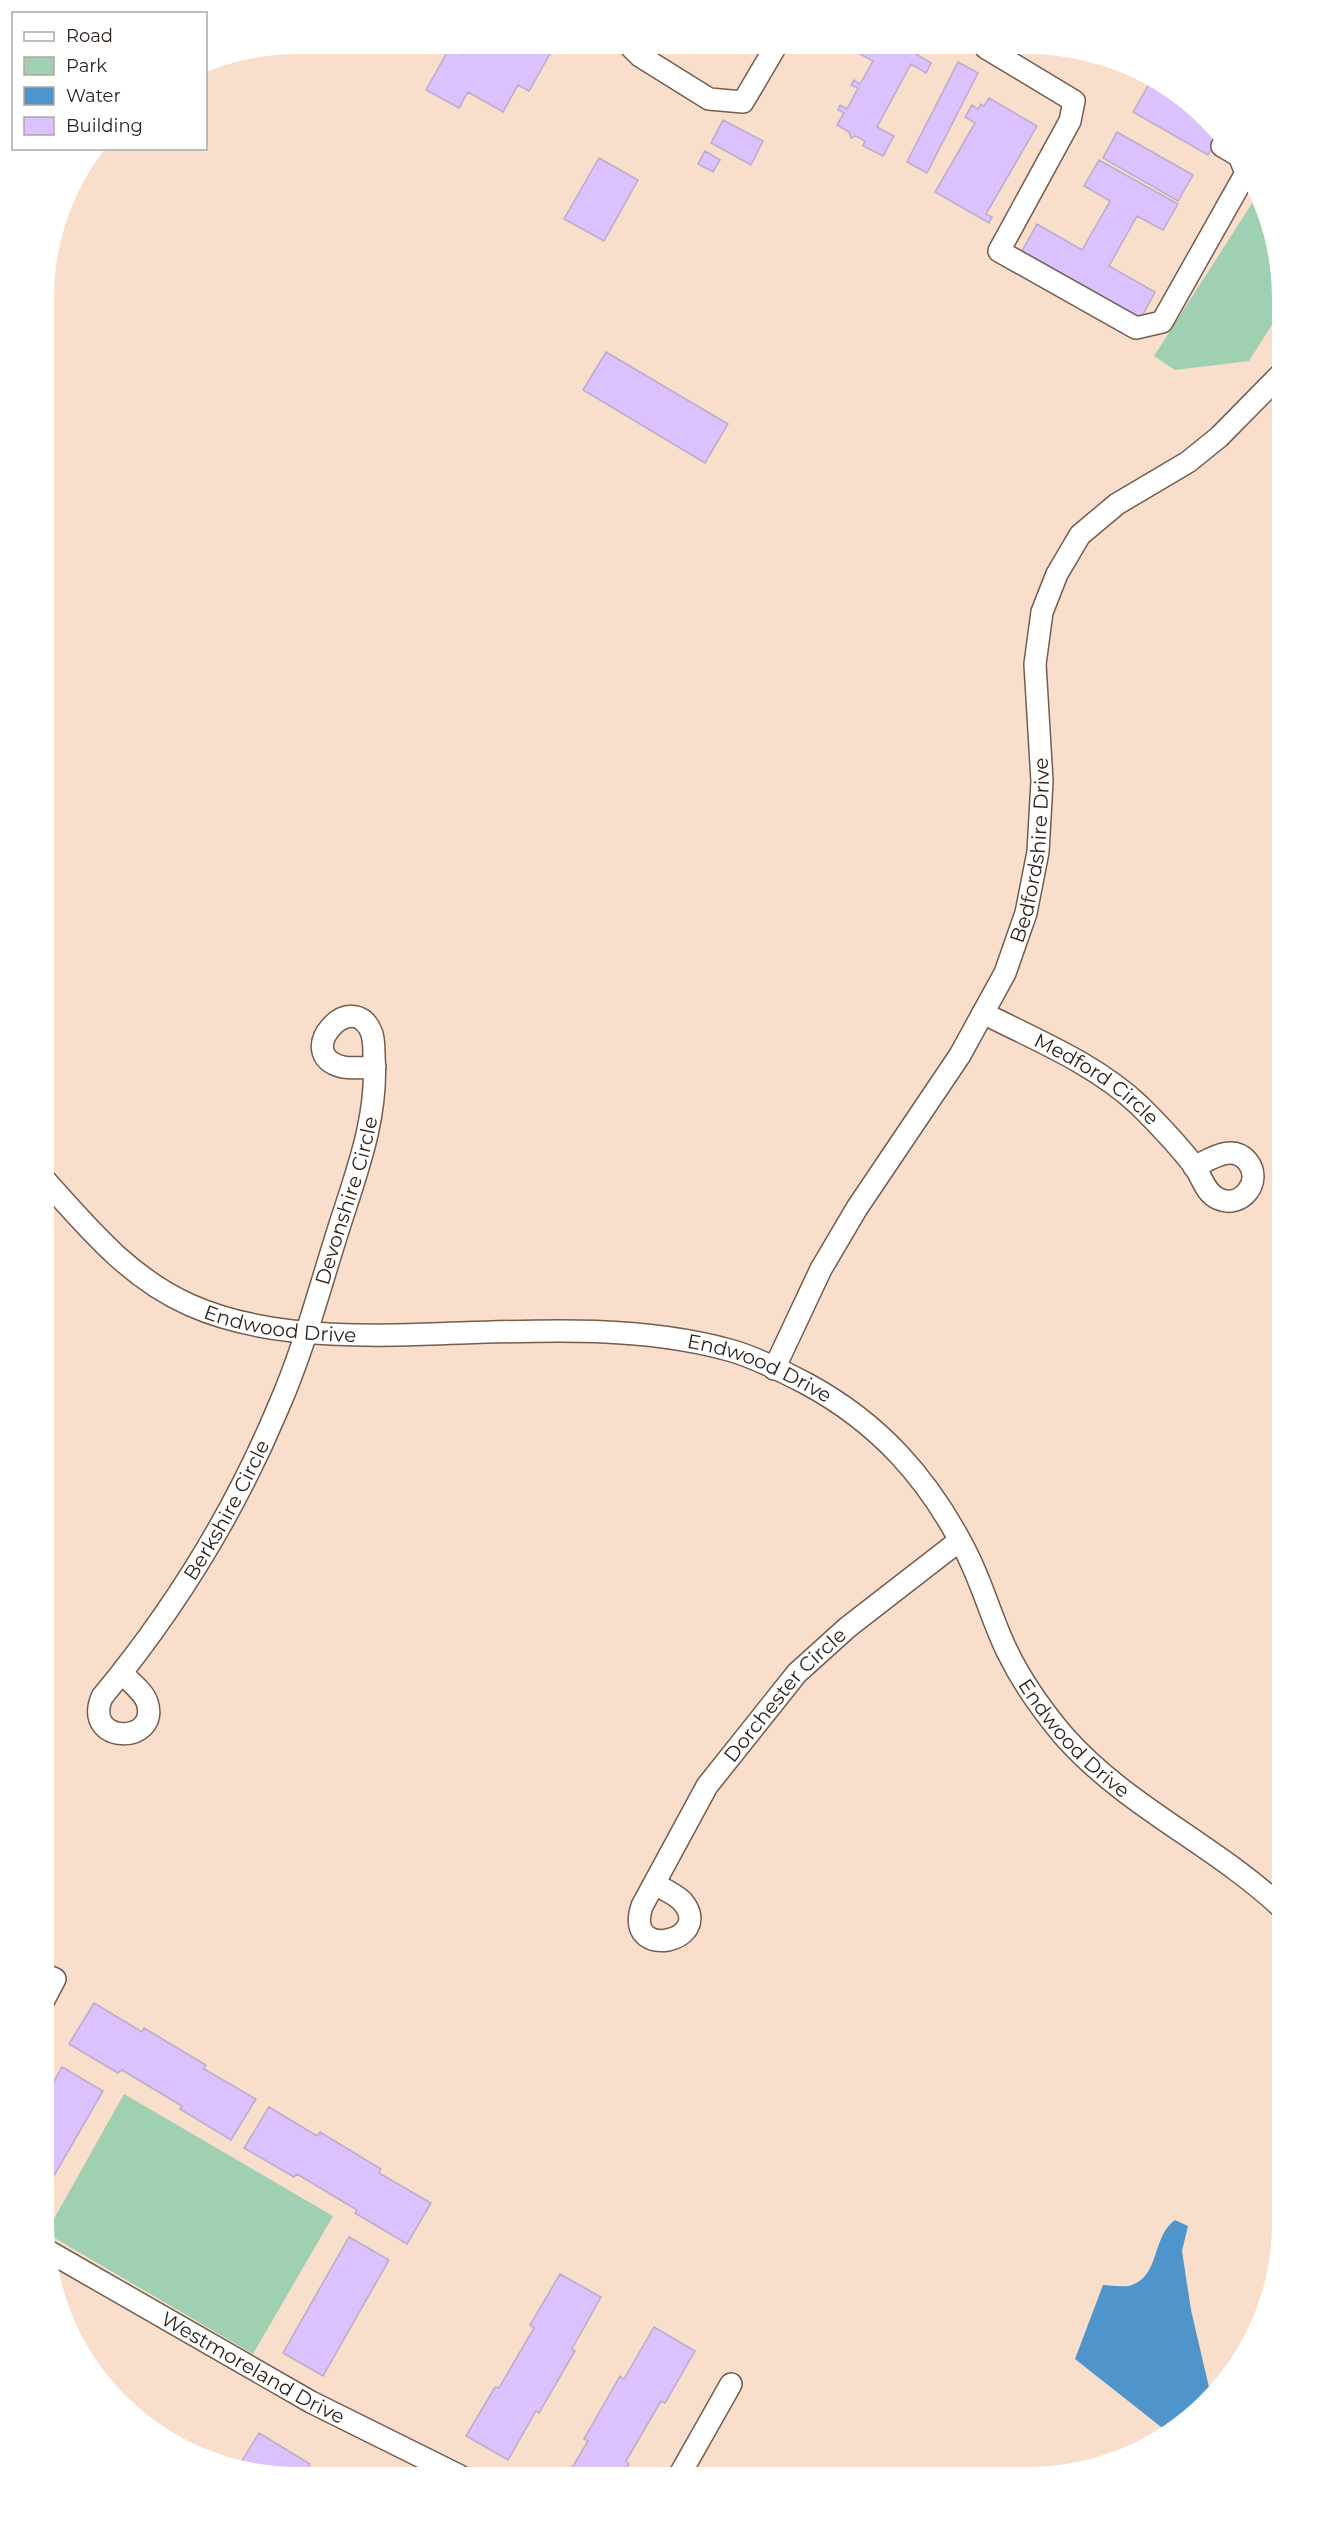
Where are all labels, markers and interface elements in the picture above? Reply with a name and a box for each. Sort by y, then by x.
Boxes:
legend [12,12,207,150]
text: Road [66,25,113,47]
text: Park [66,55,107,77]
text: Water [66,85,121,107]
text: Building [66,115,143,137]
street label: Bedfordshire Drive [1005,757,1054,946]
street label: Medford Circle [1030,1028,1164,1130]
street label: Devonshire Circle [310,1114,382,1288]
street label: Endwood Drive [201,1300,357,1347]
street label: Endwood Drive [685,1329,836,1408]
street label: Berkshire Circle [178,1436,274,1585]
street label: Dorchester Circle [719,1623,851,1767]
street label: Endwood Drive [1013,1674,1135,1803]
street label: Westmoreland Drive [157,2307,349,2429]

